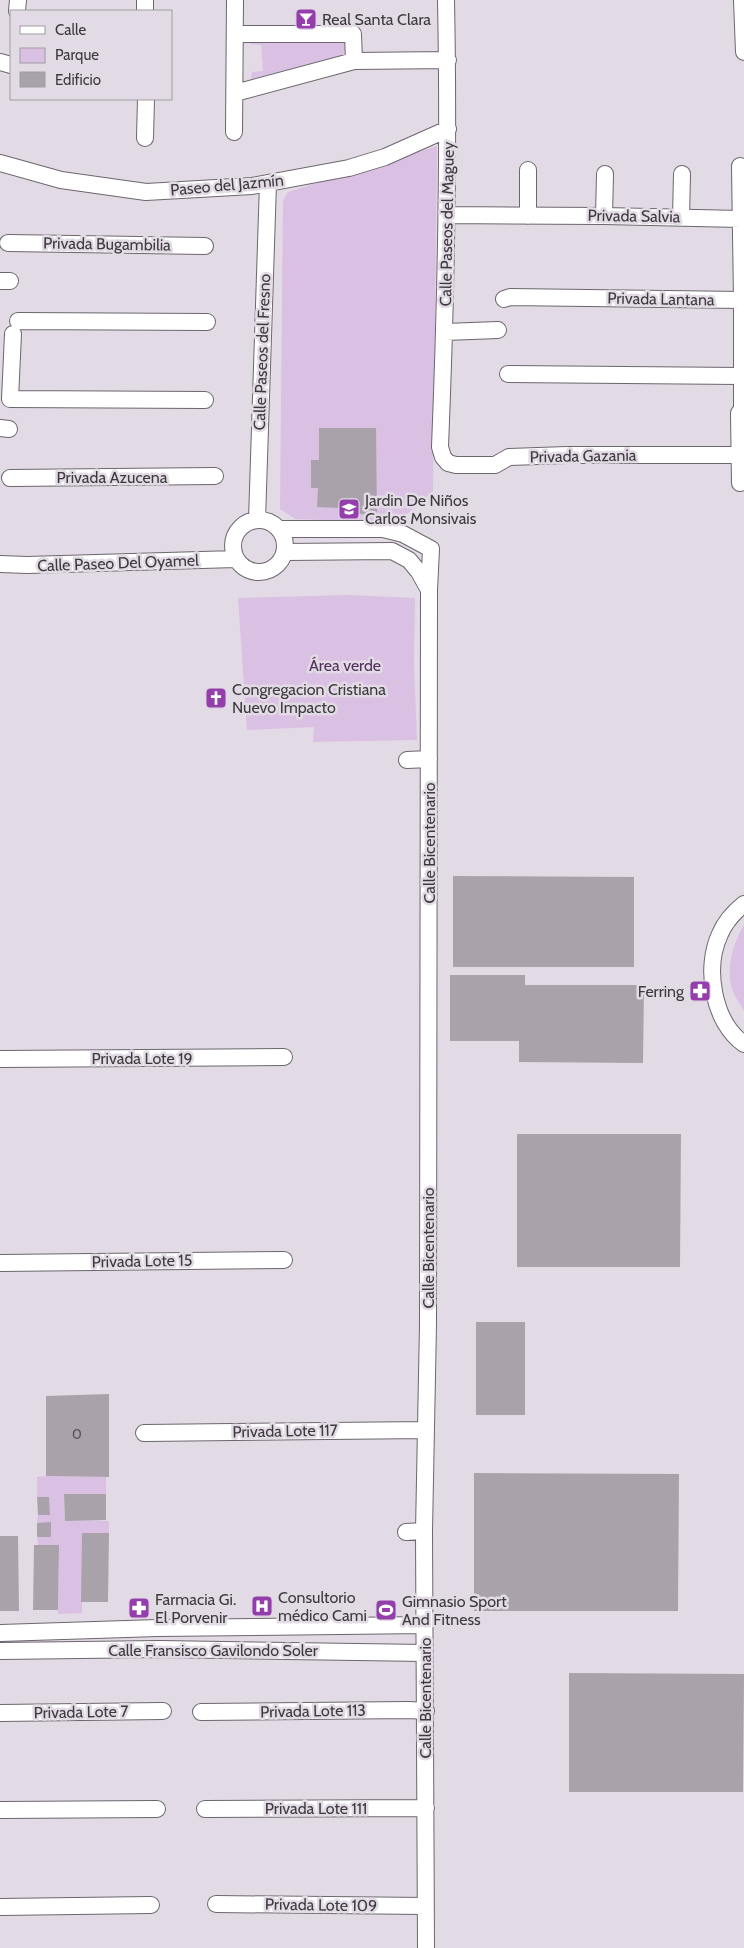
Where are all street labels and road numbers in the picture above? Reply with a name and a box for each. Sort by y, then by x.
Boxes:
street label: Calle Paseos del Maguey [436,141,458,307]
street label: Paseo del Jazmín [169,171,285,199]
street label: Privada Salvia [587,206,681,226]
street label: Privada Bugambilia [43,233,171,255]
street label: Calle Paseos del Fresno [250,273,274,431]
street label: Privada Lantana [607,289,715,309]
street label: Privada Gazania [529,446,637,466]
street label: Privada Azucena [57,468,168,487]
street label: Calle Paseo Del Oyamel [37,551,199,575]
street label: Calle Bicentenario [420,782,439,904]
street label: Privada Lote 19 [91,1049,193,1068]
street label: Calle Bicentenario [419,1187,438,1309]
street label: Privada Lote 15 [92,1251,192,1271]
street label: Privada Lote 117 [232,1421,338,1441]
street label: Calle Bicentenario [416,1637,435,1759]
street label: Calle Fransisco Gavilondo Soler [108,1641,319,1660]
street label: Privada Lote 113 [260,1701,366,1721]
street label: Privada Lote 7 [33,1702,129,1722]
street label: Privada Lote 111 [265,1799,367,1818]
street label: Privada Lote 109 [265,1895,377,1915]

